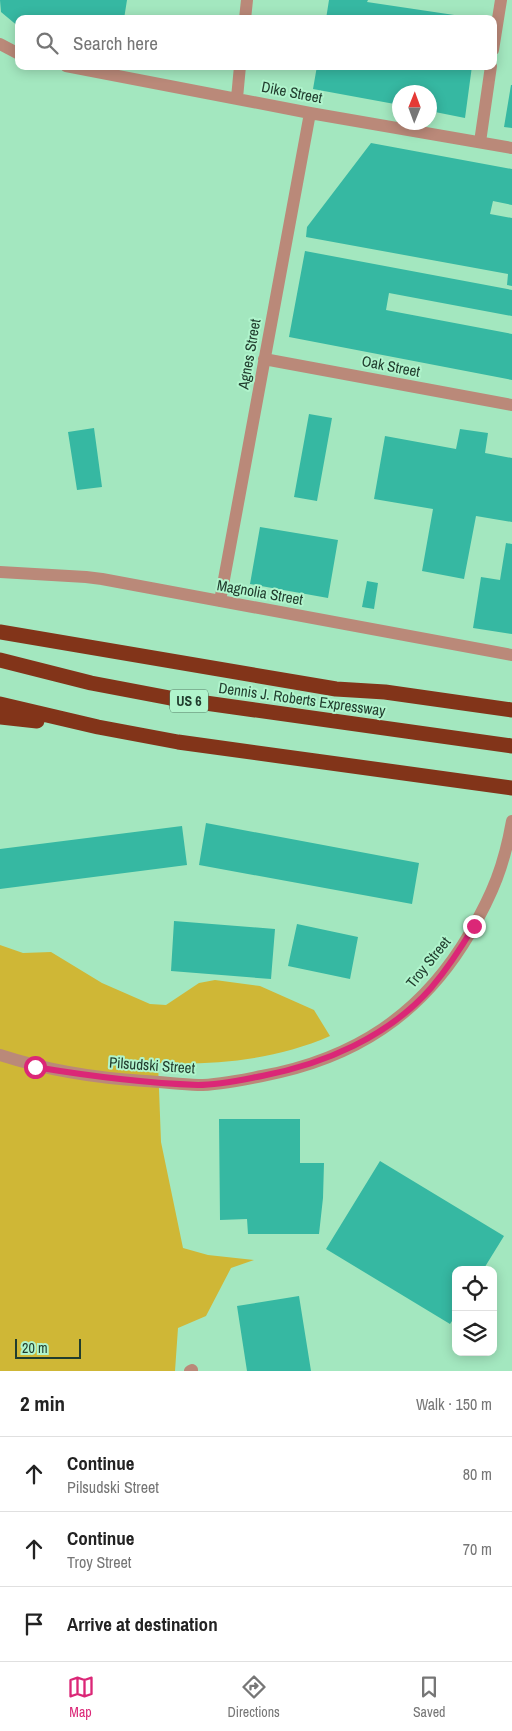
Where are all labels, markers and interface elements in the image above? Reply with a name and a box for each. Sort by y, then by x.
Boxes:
search box [15,15,497,70]
icon: search [33,29,61,57]
text: Search here [73,30,158,56]
street label: Dike Street [260,76,325,108]
north arrow [392,85,437,130]
street label: Agnes Street [232,317,266,392]
street label: Oak Street [360,350,422,382]
street label: Magnolia Street [215,574,305,610]
street label: Dennis J. Roberts Expressway [217,677,388,721]
road number: US 6 [170,689,208,712]
route end [463,915,486,938]
street label: Troy Street [401,931,456,992]
street label: Pilsudski Street [108,1052,196,1079]
route start [24,1056,47,1079]
map controls [452,1266,497,1356]
button: locate [452,1266,497,1311]
button: layers [452,1311,497,1356]
scale bar [15,1336,81,1359]
text: 20 m [22,1339,48,1357]
text: 2 min [20,1389,65,1418]
text: Walk · 150 m [416,1393,492,1415]
text: Continue [67,1450,135,1476]
icon: ahead [20,1460,48,1488]
text: 80 m [463,1463,492,1485]
text: Pilsudski Street [67,1476,159,1498]
text: Continue [67,1525,135,1551]
icon: ahead [20,1535,48,1563]
text: 70 m [463,1538,492,1560]
text: Troy Street [67,1551,131,1573]
icon: arrive [20,1610,48,1638]
text: Arrive at destination [67,1611,218,1637]
tab: Map [67,1673,95,1721]
tab: Directions [228,1673,280,1721]
tab: Saved [413,1673,445,1721]

